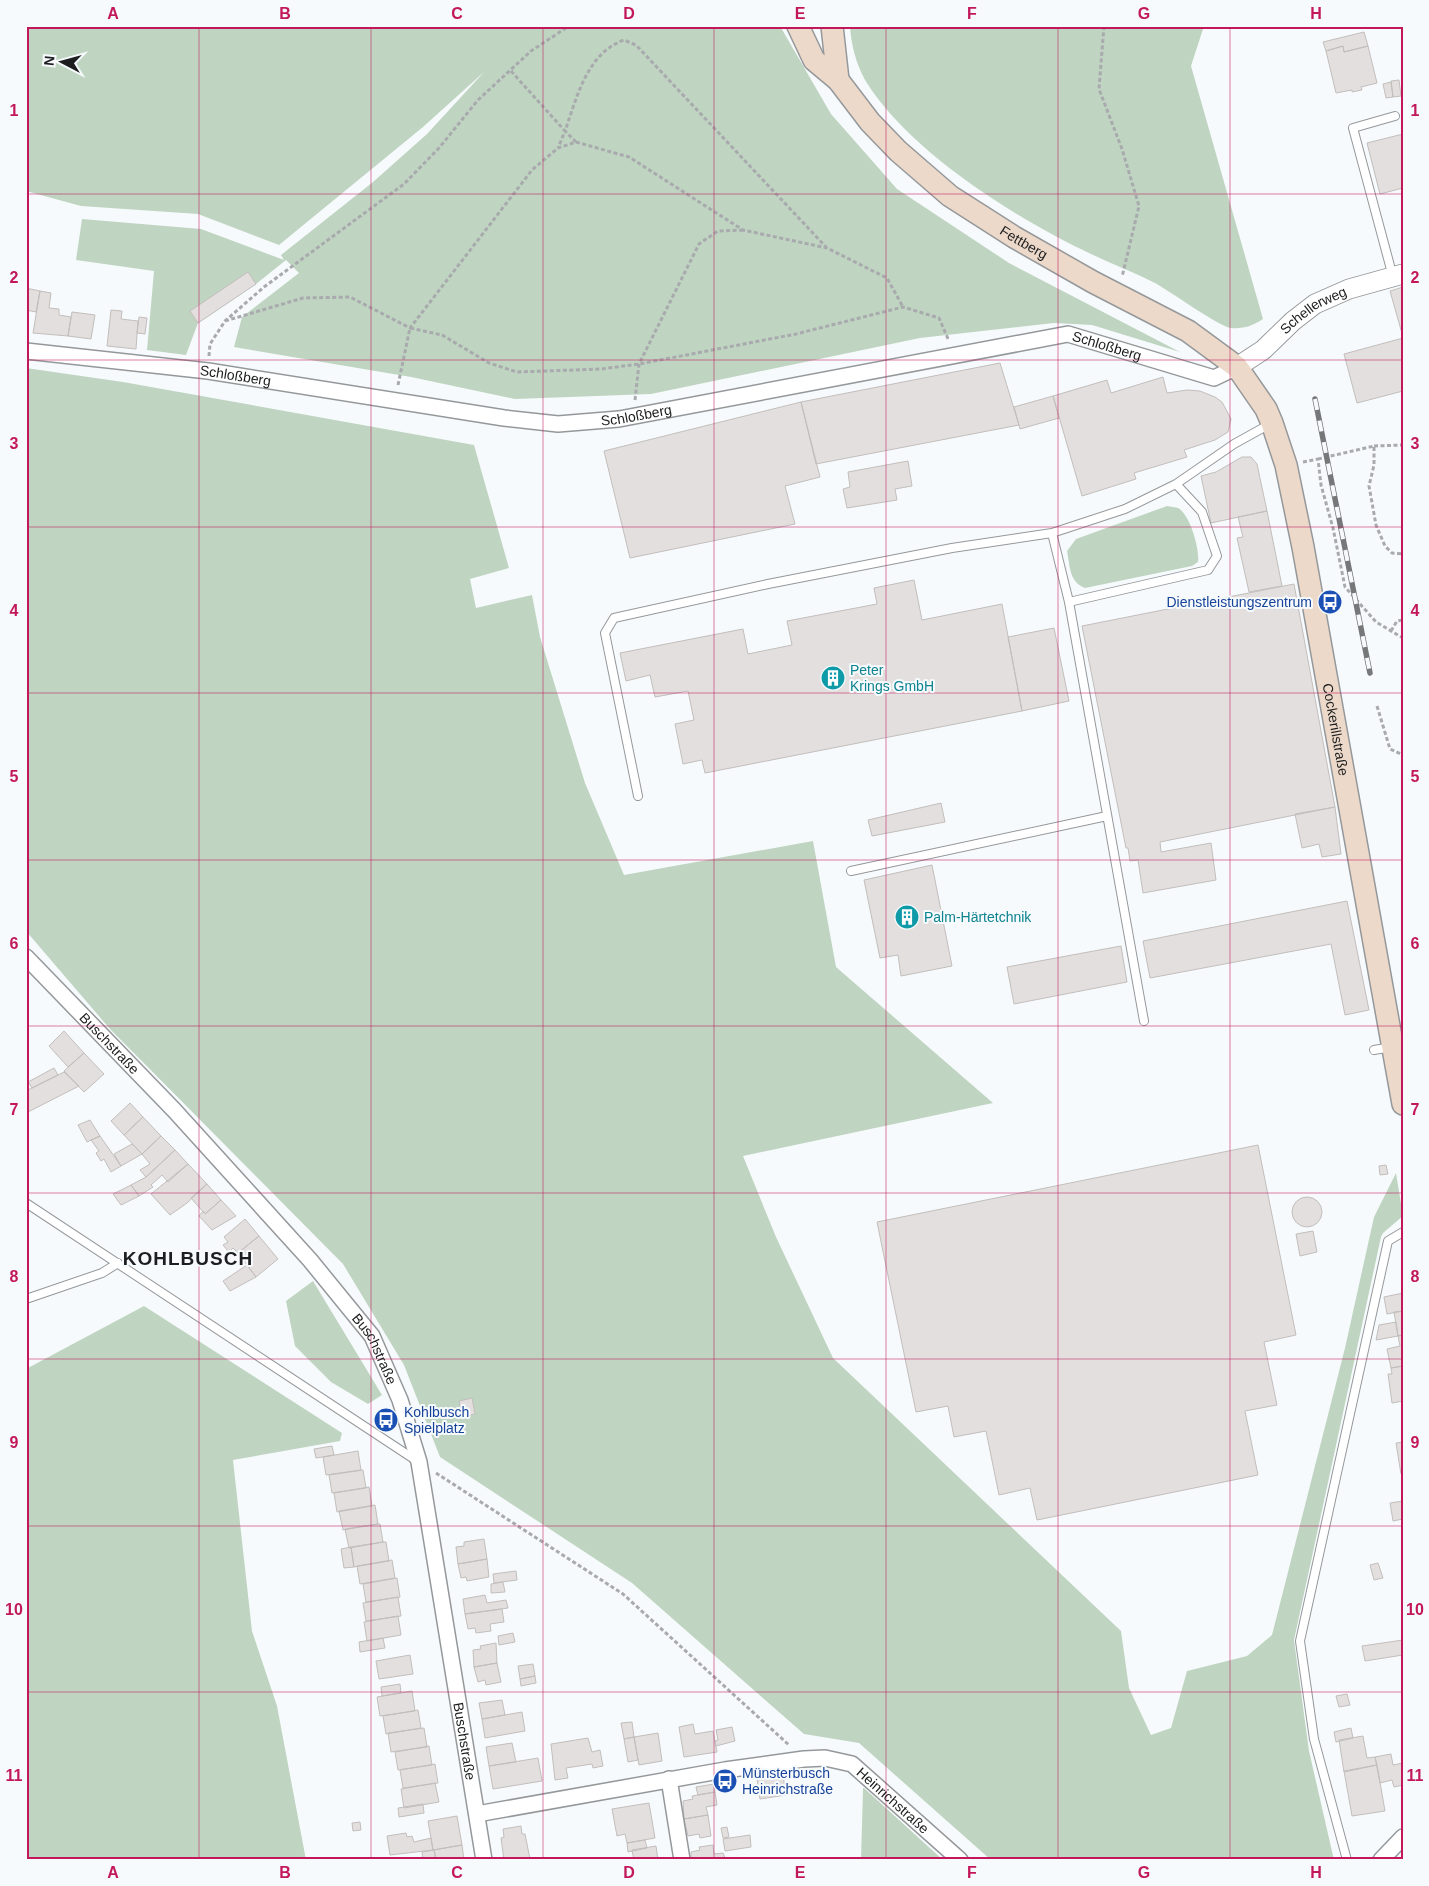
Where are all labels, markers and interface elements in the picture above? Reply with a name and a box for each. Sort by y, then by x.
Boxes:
text: A [107,5,119,22]
text: B [279,5,291,22]
text: C [451,5,463,22]
text: D [623,5,635,22]
text: E [795,5,806,22]
text: F [967,5,977,22]
text: G [1138,5,1150,22]
text: H [1310,5,1322,22]
north arrow [38,38,88,88]
text: N [41,55,58,67]
text: 1 [10,102,19,119]
text: 1 [1411,102,1420,119]
street label: Fettberg [997,222,1050,262]
text: 2 [10,269,19,286]
text: 2 [1411,269,1420,286]
street label: Schellerweg [1277,283,1349,337]
street label: Schloßberg [1070,328,1144,364]
street label: Schloßberg [199,362,272,389]
street label: Schloßberg [600,401,673,428]
text: 3 [10,435,19,452]
text: 3 [1411,435,1420,452]
bus stop icon: Dienstleistungszentrum [1317,589,1343,615]
place label: Dienstleistungszentrum [1166,594,1312,610]
text: 4 [10,602,19,619]
text: 4 [1411,602,1420,619]
place label: Peter Krings GmbH [850,662,934,694]
building icon: Peter Krings GmbH [820,665,846,691]
street label: Cockerillstraße [1320,682,1352,777]
text: 5 [10,768,19,785]
text: 5 [1411,768,1420,785]
building icon: Palm-Härtetchnik [894,904,920,930]
place label: Palm-Härtetchnik [924,909,1032,925]
text: 6 [10,935,19,952]
text: 6 [1411,935,1420,952]
street label: Buschstraße [76,1009,143,1077]
text: 7 [10,1101,19,1118]
text: 7 [1411,1101,1420,1118]
district label: KOHLBUSCH [123,1248,253,1269]
text: 8 [10,1268,19,1285]
text: 8 [1411,1268,1420,1285]
street label: Buschstraße [349,1310,400,1387]
place label: Kohlbusch Spielplatz [404,1404,469,1436]
bus stop icon: Kohlbusch Spielplatz [373,1407,399,1433]
text: 9 [10,1434,19,1451]
text: 9 [1411,1434,1420,1451]
text: 10 [5,1601,23,1618]
text: 10 [1406,1601,1424,1618]
street label: Buschstraße [450,1701,479,1781]
street label: Heinrichstraße [853,1764,932,1837]
place label: Münsterbusch Heinrichstraße [742,1765,833,1797]
text: 11 [6,1767,23,1784]
text: 11 [1407,1767,1424,1784]
bus stop icon: Münsterbusch Heinrichstraße [712,1768,738,1794]
text: A [107,1864,119,1881]
text: B [279,1864,291,1881]
text: C [451,1864,463,1881]
text: D [623,1864,635,1881]
text: E [795,1864,806,1881]
text: F [967,1864,977,1881]
text: G [1138,1864,1150,1881]
text: H [1310,1864,1322,1881]

